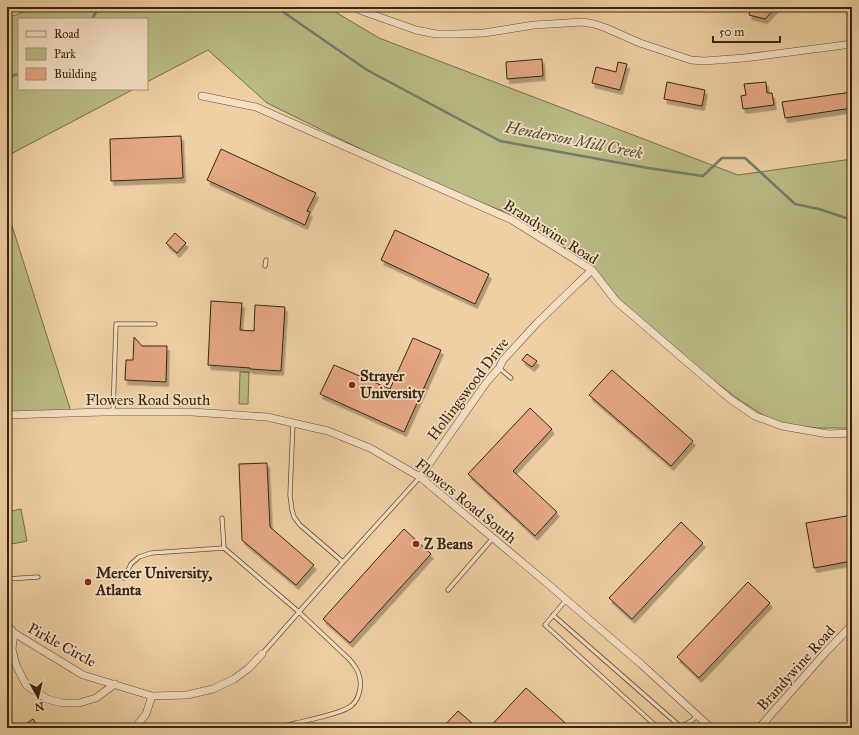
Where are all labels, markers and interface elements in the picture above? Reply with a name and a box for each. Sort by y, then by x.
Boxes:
legend [18,18,148,90]
scale bar [713,18,780,44]
text: 50 m [719,25,744,39]
text: Road [54,27,80,41]
text: Park [54,47,76,61]
text: Building [54,67,97,82]
water label: Henderson Mill Creek [502,117,645,163]
street label: Brandywine Road [500,196,602,268]
street label: Hollingswood Drive [424,334,512,444]
place label: Strayer University [360,367,425,403]
marker: Strayer University [347,380,357,390]
street label: Flowers Road South [86,391,211,409]
street label: Flowers Road South [412,455,521,548]
place label: Z Beans [424,535,473,553]
marker: Z Beans [411,539,421,549]
place label: Mercer University, Atlanta [95,564,212,599]
marker: Mercer University, Atlanta [83,577,93,587]
street label: Pirkle Circle [25,619,99,671]
street label: Brandywine Road [753,622,839,714]
north arrow [18,677,58,717]
text: N [33,699,45,714]

